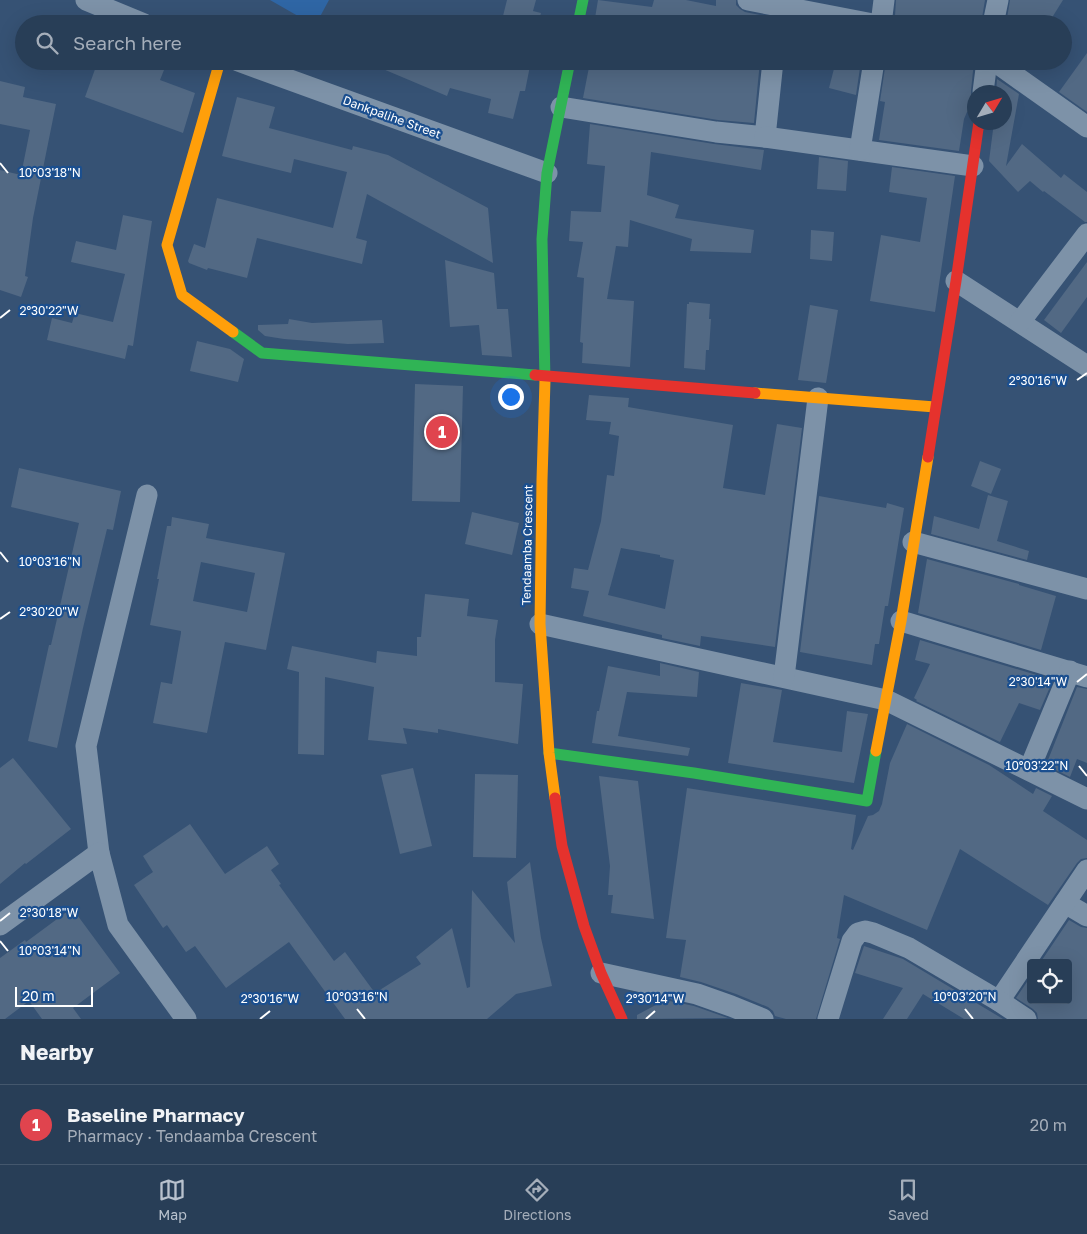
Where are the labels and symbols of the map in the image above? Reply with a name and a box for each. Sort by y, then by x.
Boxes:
north arrow [967,85,1012,130]
street label: Dankpalihe Street [341,92,443,142]
text: 10°03'18"N [19,165,81,180]
text: 2°30'22"W [19,303,79,318]
text: 2°30'16"W [1009,373,1068,388]
your location [498,384,524,410]
pin: 1 [426,413,458,451]
street label: Tendaamba Crescent [518,484,536,606]
text: 10°03'16"N [19,554,81,569]
text: 2°30'20"W [19,604,79,619]
text: 2°30'14"W [1009,674,1068,689]
text: 10°03'22"N [1006,758,1068,773]
text: 2°30'18"W [20,905,79,920]
text: 10°03'14"N [19,943,81,958]
scale bar [15,984,92,1007]
text: 10°03'16"N [326,989,388,1004]
text: 10°03'20"N [933,989,997,1004]
text: 2°30'16"W [241,991,300,1006]
text: 2°30'14"W [626,991,685,1006]

